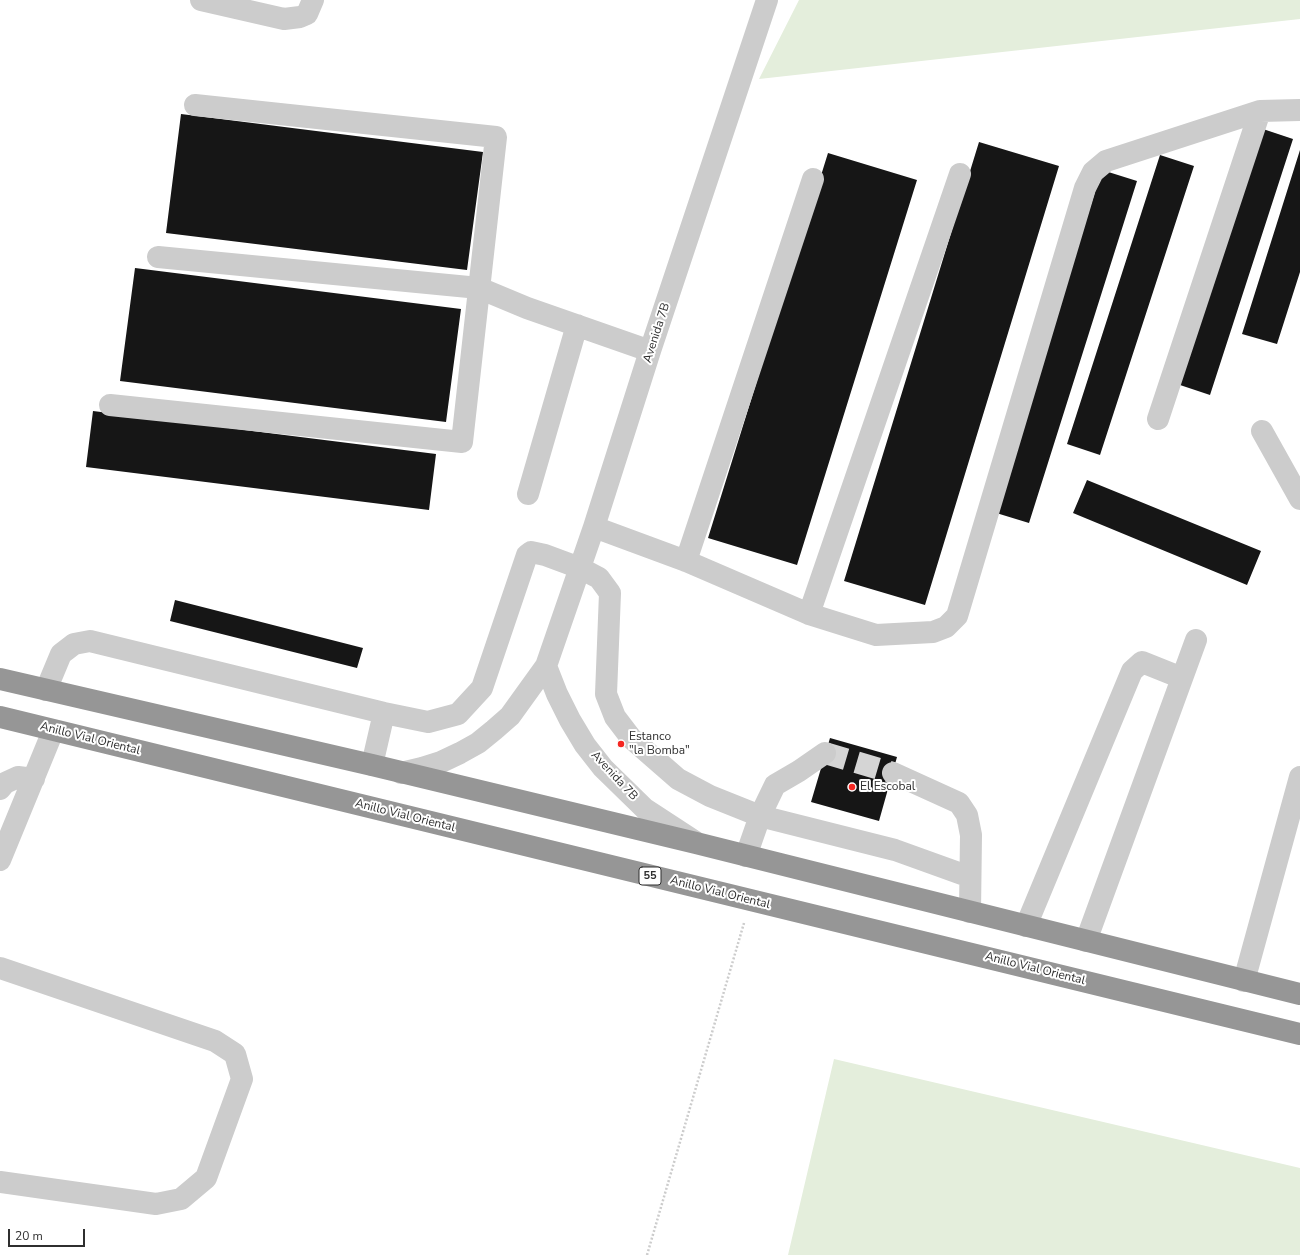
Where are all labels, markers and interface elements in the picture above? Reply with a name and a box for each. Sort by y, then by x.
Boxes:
street label: Avenida 7B [641,301,673,365]
street label: Anillo Vial Oriental [38,720,142,758]
place label: Estanco "la Bomba" [629,730,690,758]
marker: Estanco "la Bomba" [616,739,626,749]
street label: Avenida 7B [588,748,640,804]
place label: El Escobal [860,780,915,794]
marker: El Escobal [847,782,857,792]
street label: Anillo Vial Oriental [353,797,457,835]
road number: 55 [639,867,661,885]
street label: Anillo Vial Oriental [668,874,772,912]
street label: Anillo Vial Oriental [983,950,1087,988]
scale bar [10,1221,87,1247]
text: 20 m [15,1228,43,1244]

